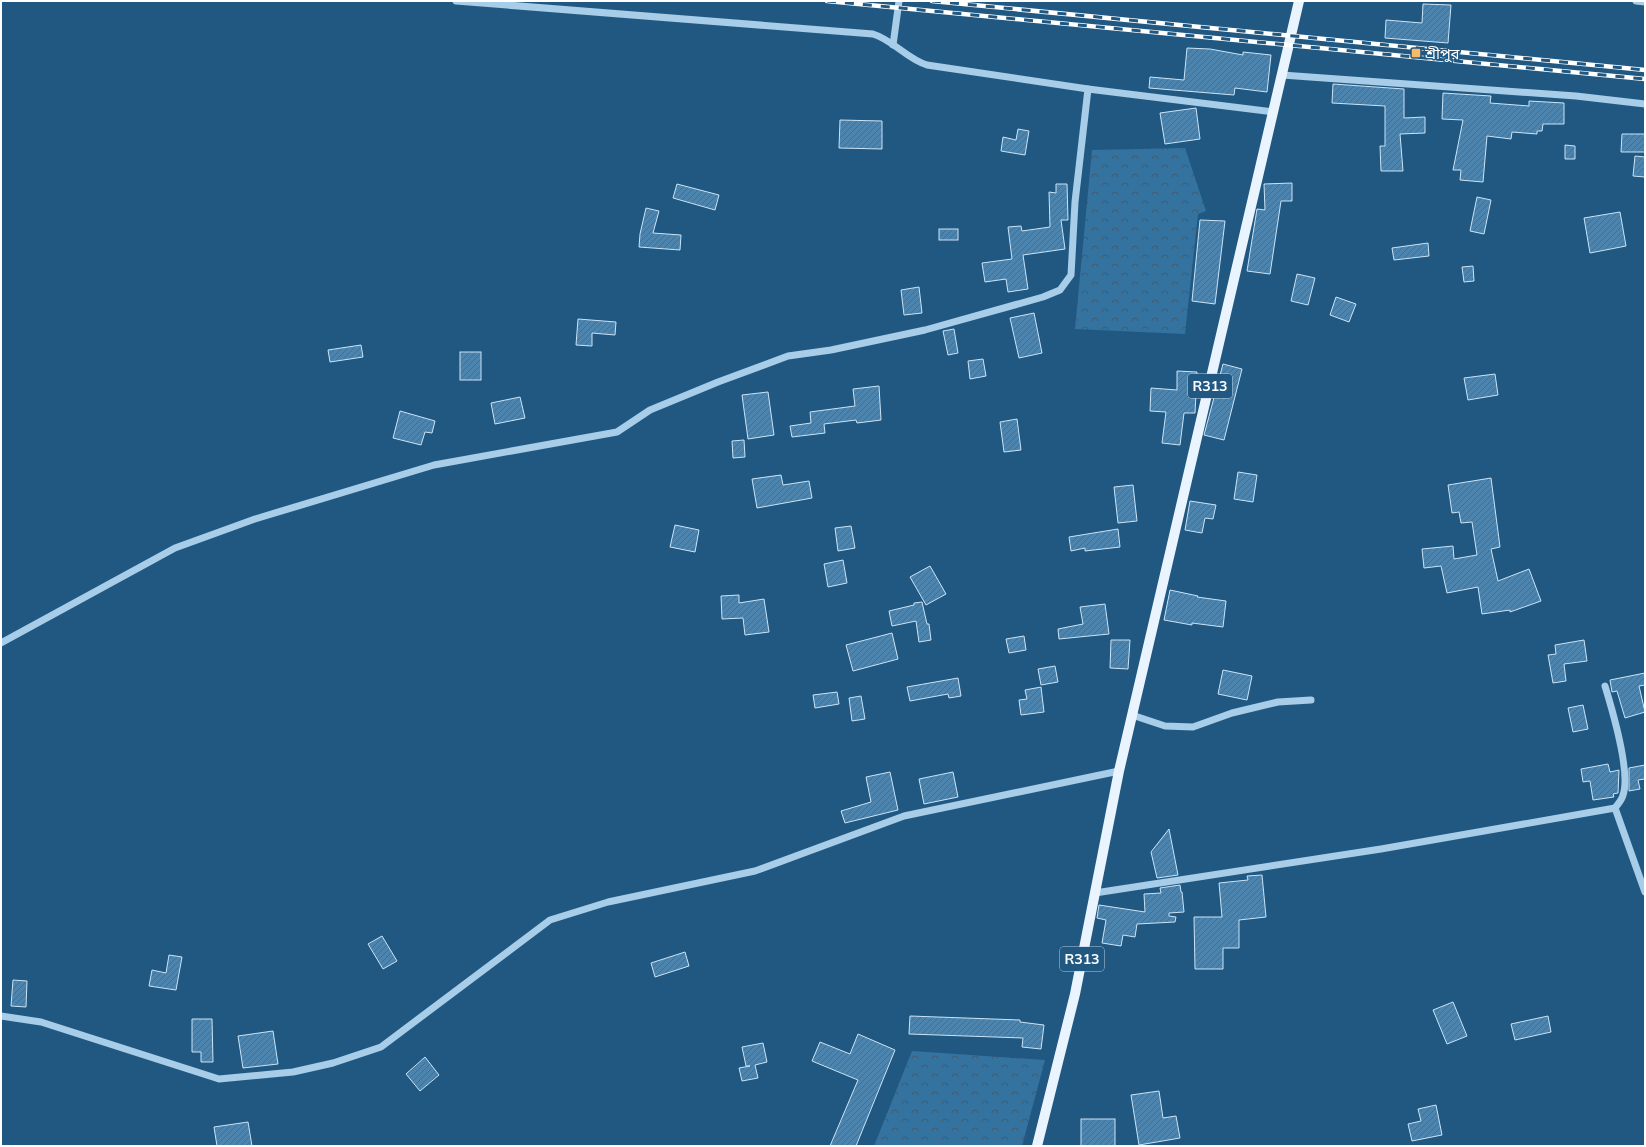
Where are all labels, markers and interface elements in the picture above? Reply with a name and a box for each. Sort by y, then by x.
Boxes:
place label: শ্রীপুর [1424,44,1461,63]
marker: শ্রীপুর [1410,47,1422,59]
road number: R313 [1188,374,1232,398]
road number: R313 [1060,947,1104,971]

